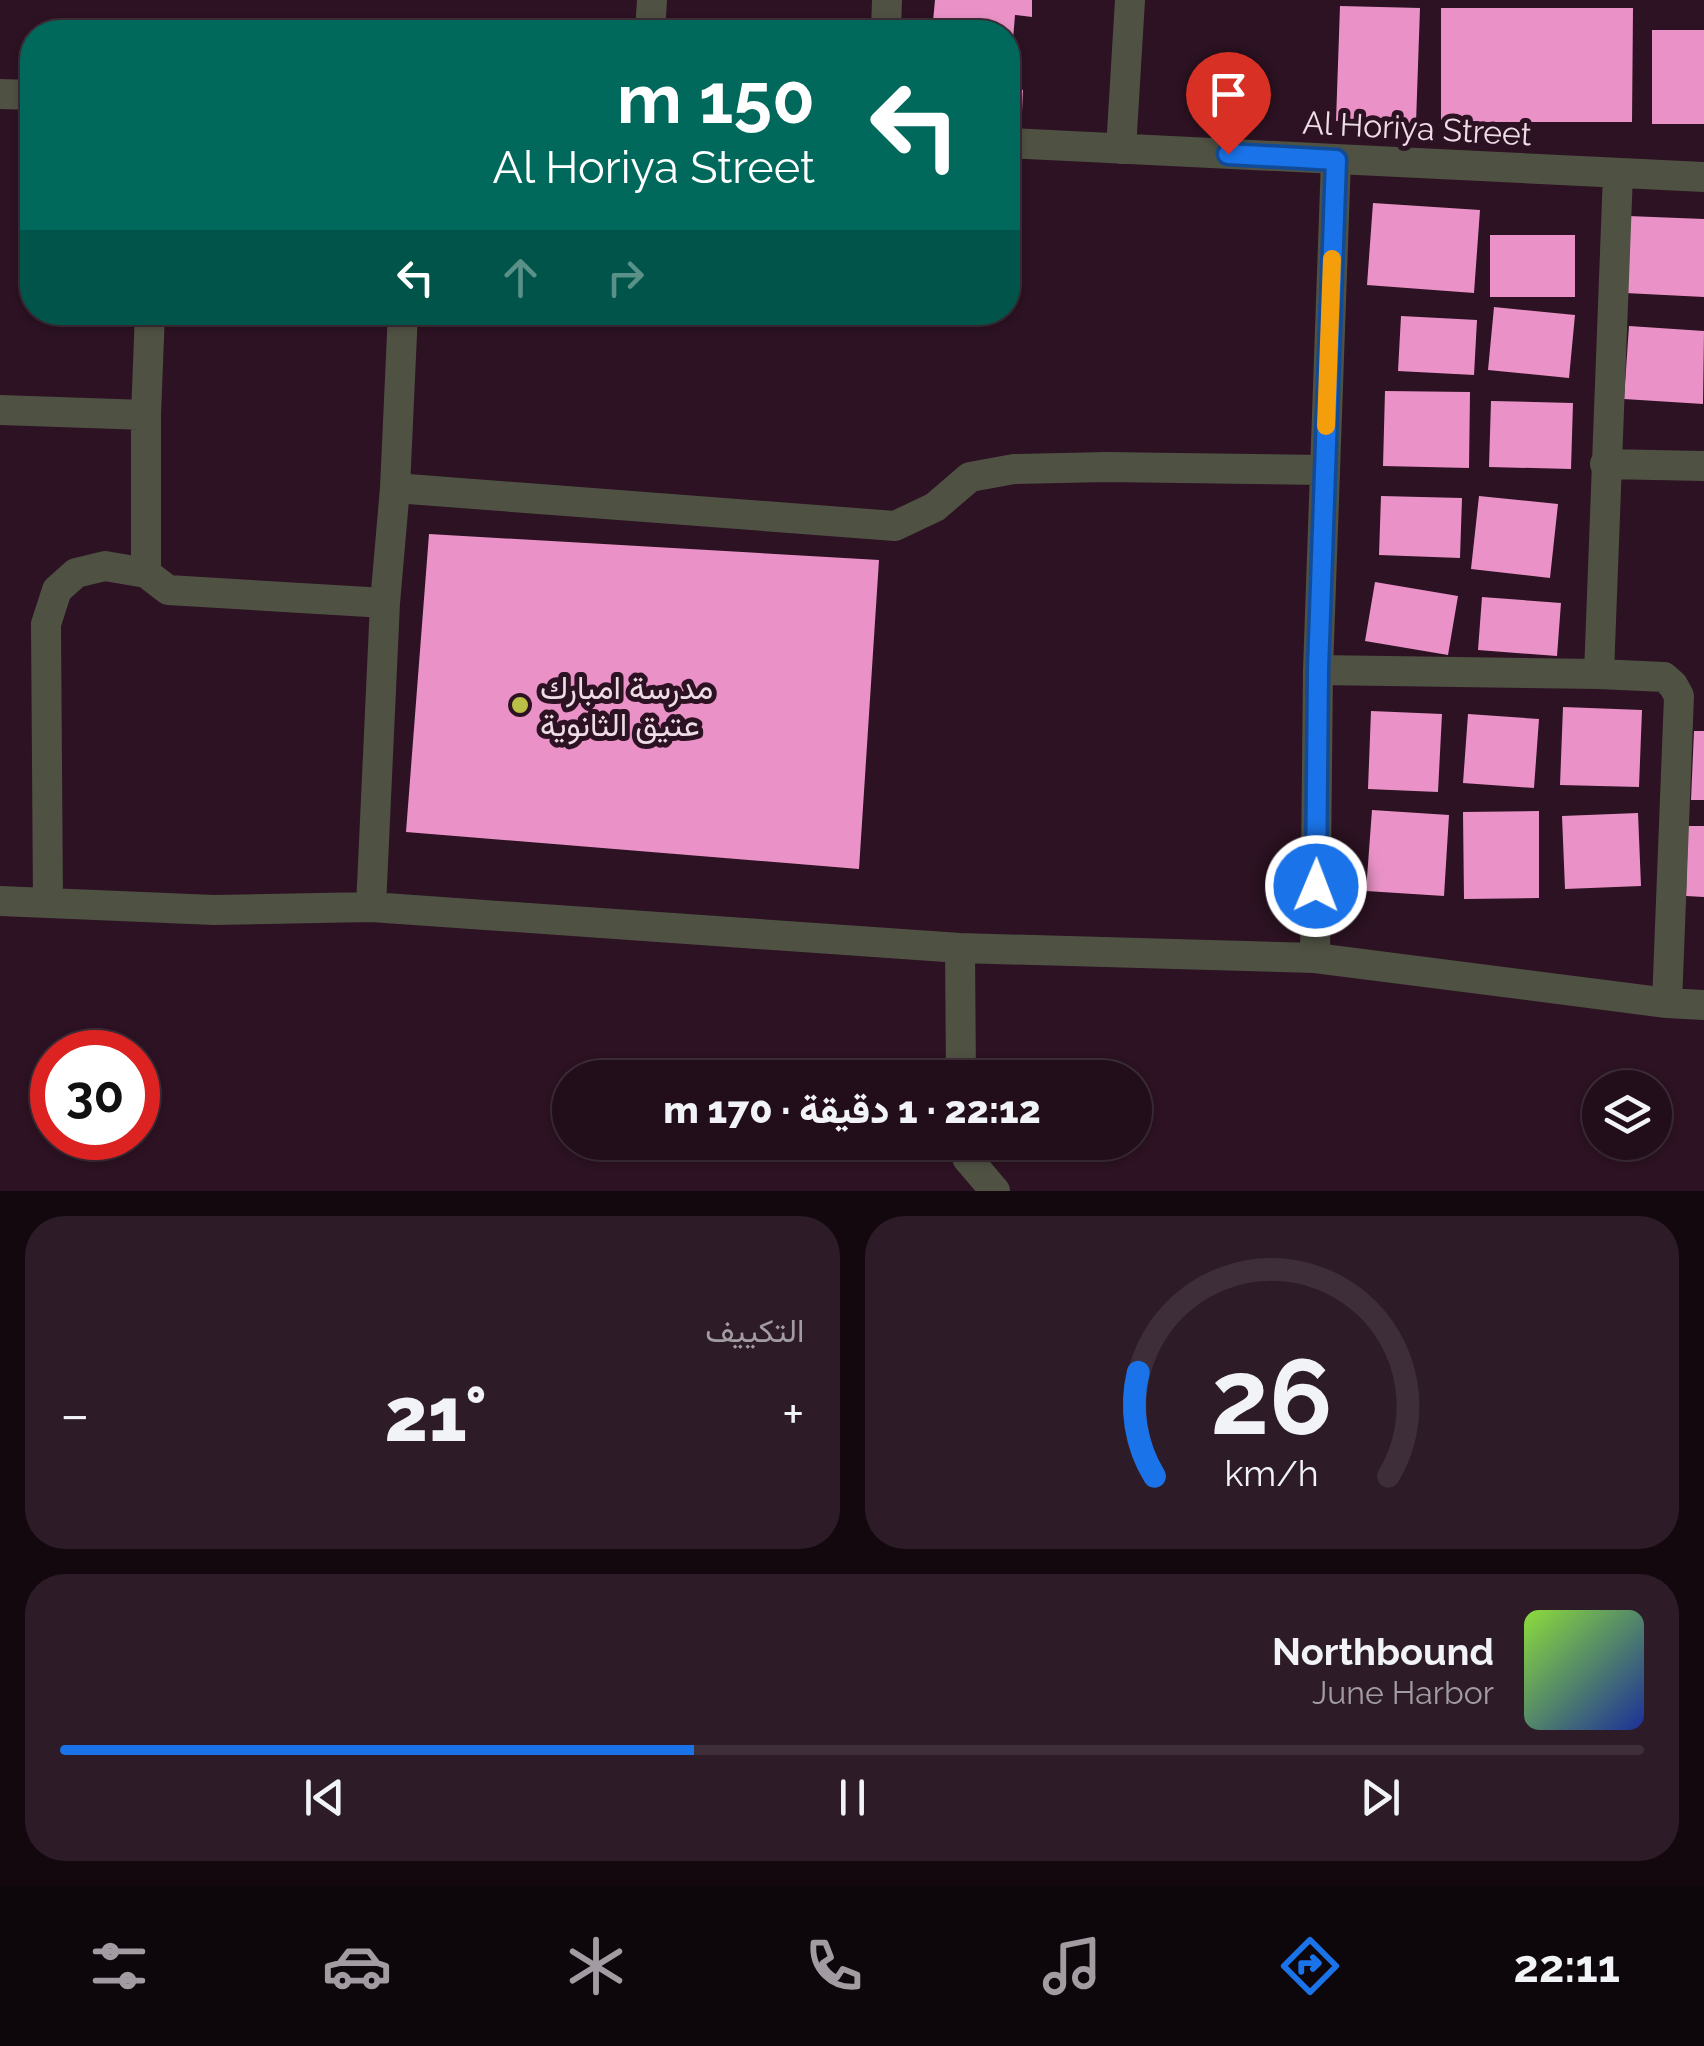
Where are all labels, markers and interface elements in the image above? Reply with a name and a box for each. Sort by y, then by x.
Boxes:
pin [1186,52,1271,155]
text: 150 m [617,57,815,139]
icon: left [850,60,980,190]
icon: arrive [1201,67,1256,122]
street label: Al Horiya Street [1302,104,1533,152]
text: Al Horiya Street [492,141,815,194]
icon: left [388,250,443,305]
icon: ahead [493,250,548,305]
icon: right [598,250,653,305]
place label: مدرسة امبارك عتيق الثانوية [540,669,713,745]
marker: مدرسة امبارك عتيق الثانوية [509,694,531,716]
position arrow [1264,834,1368,938]
speed limit sign: 30 [30,1030,160,1160]
map controls [1582,1070,1672,1160]
button: layers [1582,1070,1672,1160]
text: 22:12 · 1 دقيقة · 170 m [663,1087,1041,1132]
text: التكييف [705,1312,805,1349]
text: 26 [1211,1336,1333,1458]
text: 21° [384,1370,487,1459]
text: − [60,1382,90,1447]
text: + [782,1382,804,1447]
text: km/h [1225,1452,1319,1494]
text: Northbound [1272,1629,1494,1674]
text: June Harbor [1312,1674,1494,1711]
icon: previous [297,1770,352,1825]
icon: pause [825,1770,880,1825]
icon: next [1353,1770,1408,1825]
icon: filters [84,1931,154,2001]
icon: car [322,1931,392,2001]
icon: climate [561,1931,631,2001]
icon: phone [799,1931,869,2001]
icon: music [1037,1931,1107,2001]
icon: directions [1275,1931,1345,2001]
text: 22:11 [1514,1940,1620,1993]

